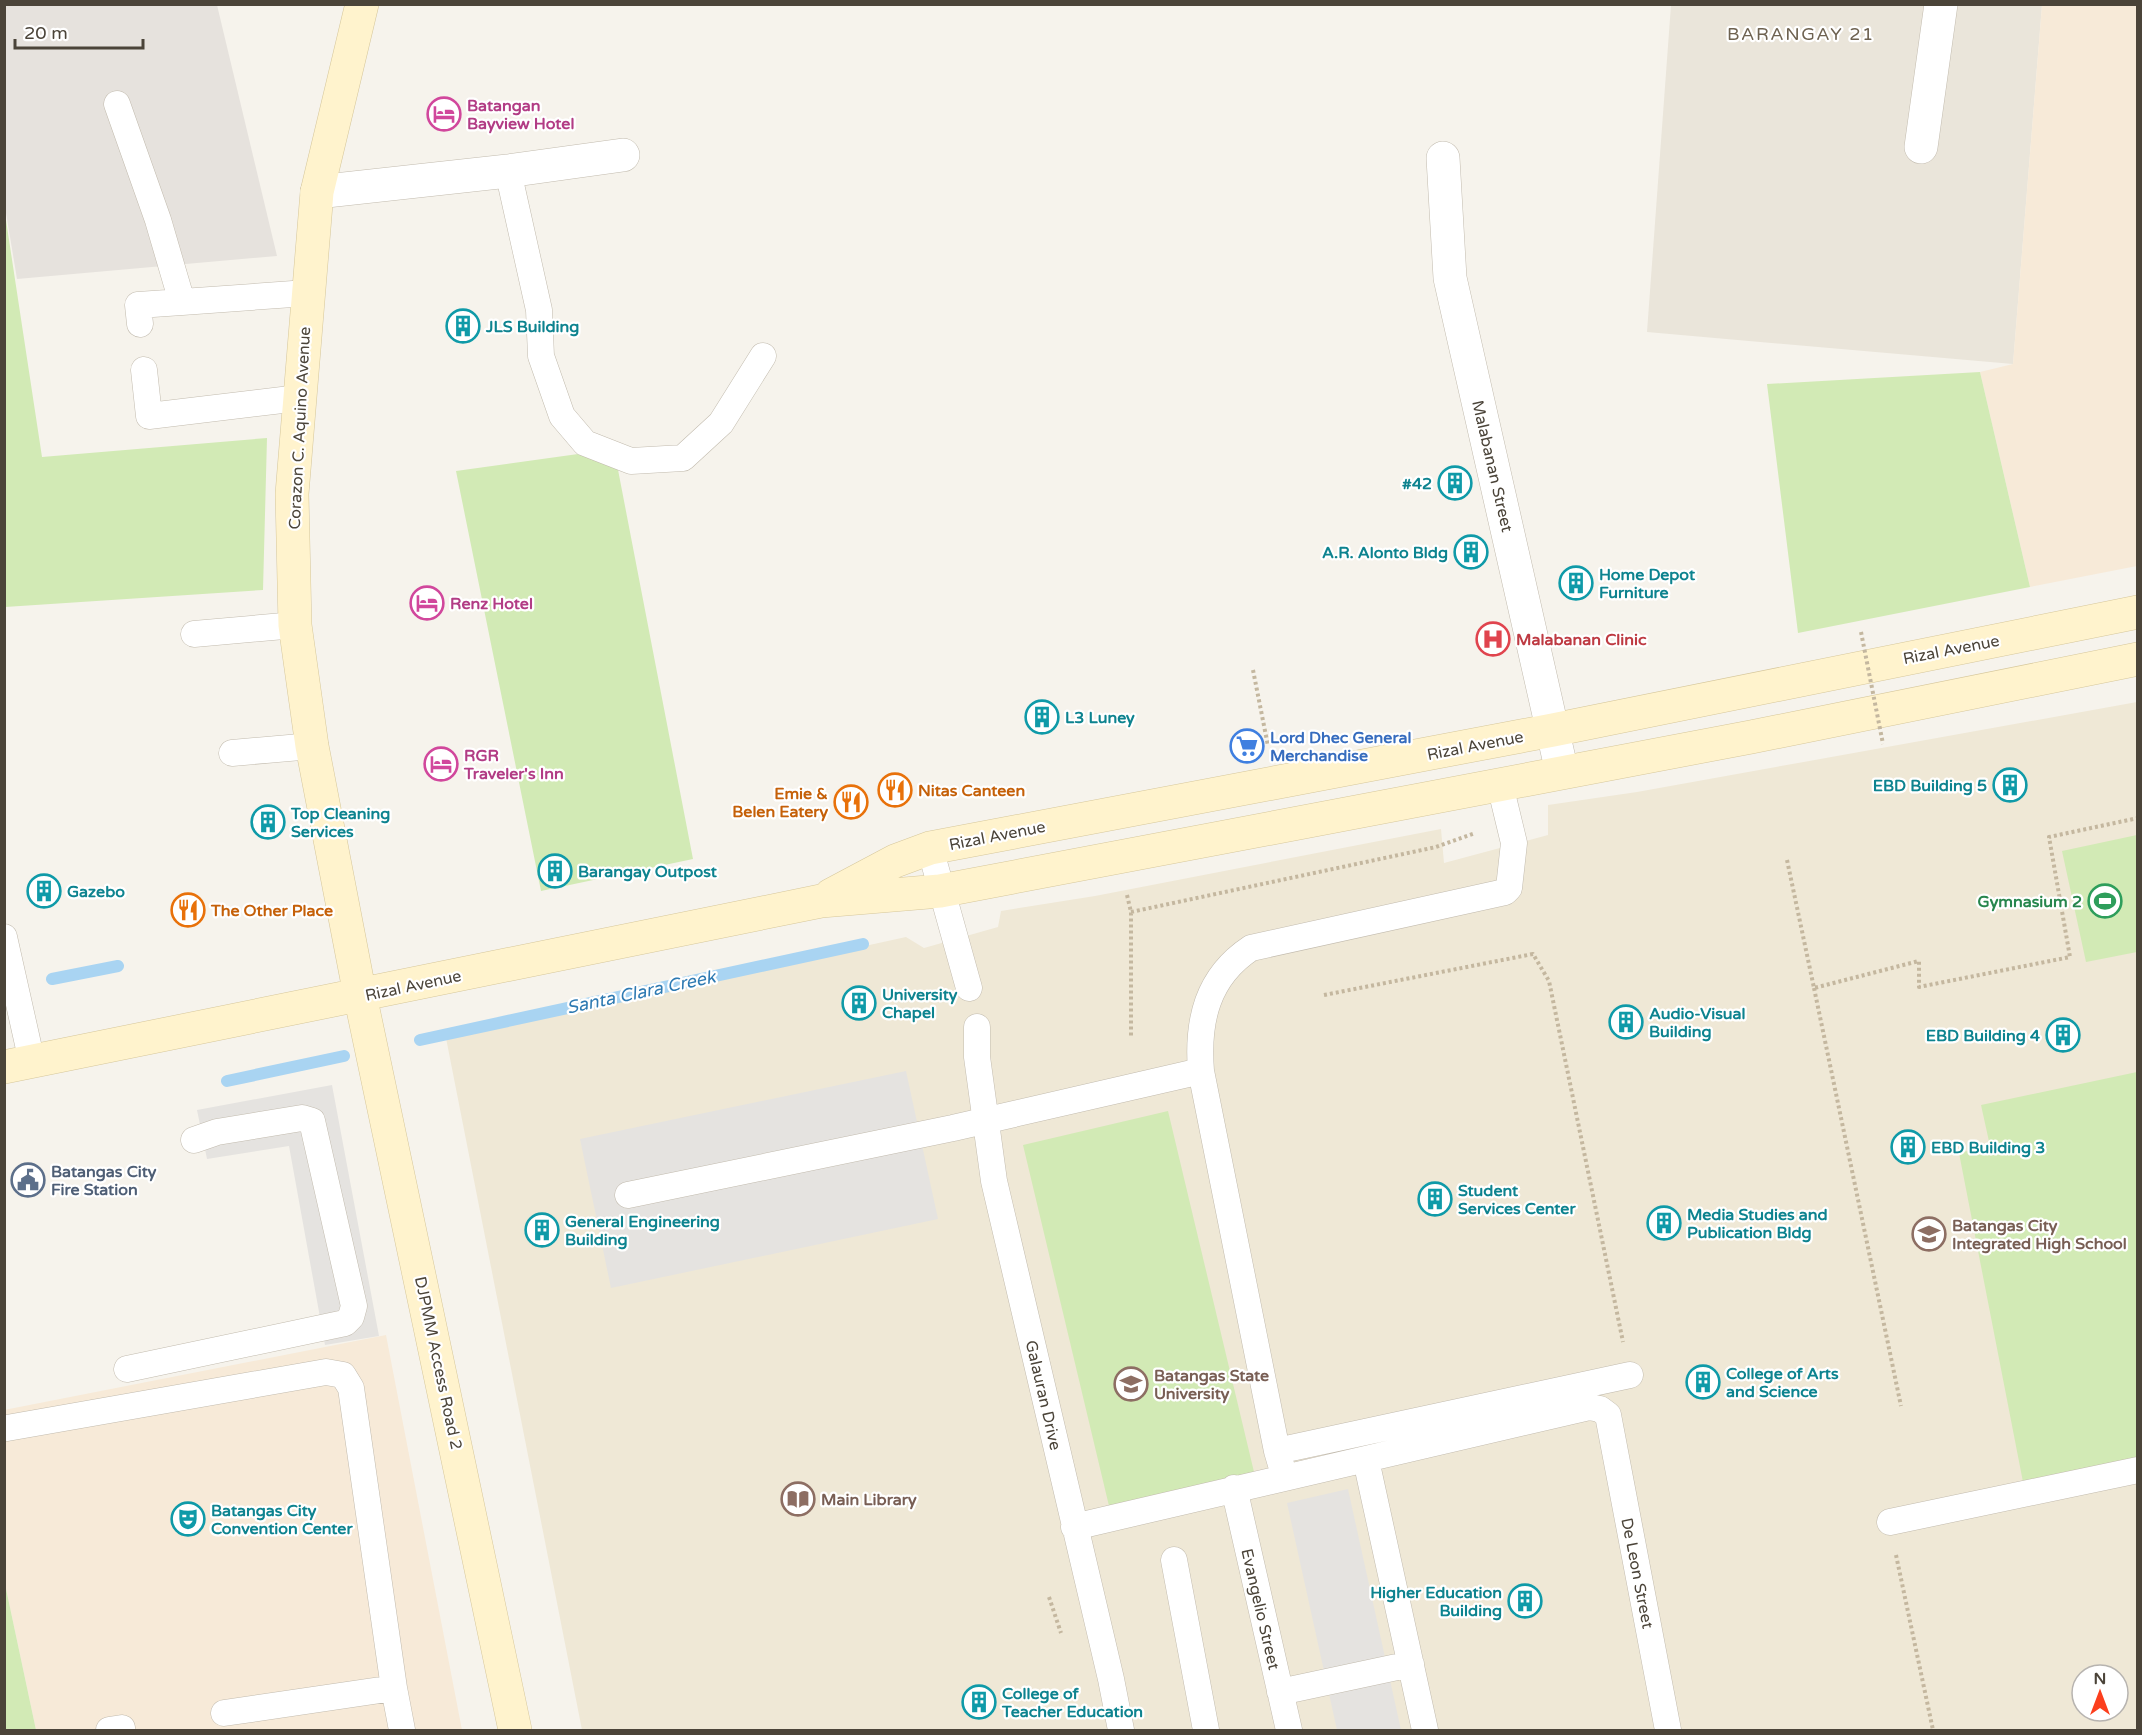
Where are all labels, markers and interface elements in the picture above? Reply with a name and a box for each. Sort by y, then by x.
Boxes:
scale bar [15,12,142,50]
text: 20 m [24,22,68,44]
district label: BARANGAY 21 [1727,23,1875,45]
hotel icon: Batangan Bayview Hotel [426,96,462,132]
place label: Batangan Bayview Hotel [467,96,574,134]
building icon: JLS Building [445,308,481,344]
place label: JLS Building [485,317,579,337]
street label: Corazon C. Aquino Avenue [285,326,315,530]
street label: Malabanan Street [1467,398,1517,534]
building icon: #42 [1437,465,1473,501]
place label: #42 [1402,474,1432,494]
building icon: A.R. Alonto Bldg [1453,534,1489,570]
place label: A.R. Alonto Bldg [1322,543,1448,563]
building icon: Home Depot Furniture [1558,565,1594,601]
place label: Home Depot Furniture [1599,565,1696,603]
hotel icon: Renz Hotel [409,585,445,621]
place label: Renz Hotel [450,594,533,614]
hospital icon: Malabanan Clinic [1475,621,1511,657]
place label: Malabanan Clinic [1516,630,1647,650]
street label: Rizal Avenue [1901,631,2001,669]
building icon: L3 Luney [1024,699,1060,735]
place label: L3 Luney [1065,708,1135,728]
street label: Rizal Avenue [1425,727,1525,765]
supermarket icon: Lord Dhec General Merchandise [1229,728,1265,764]
place label: Lord Dhec General Merchandise [1270,728,1412,766]
hotel icon: RGR Traveler's Inn [423,746,459,782]
place label: RGR Traveler's Inn [463,746,564,784]
building icon: EBD Building 5 [1992,767,2028,803]
restaurant icon: Nitas Canteen [877,772,913,808]
place label: EBD Building 5 [1873,776,1987,796]
place label: Nitas Canteen [918,781,1025,801]
place label: Emie & Belen Eatery [732,784,828,822]
restaurant icon: Emie & Belen Eatery [833,784,869,820]
building icon: Top Cleaning Services [250,804,286,840]
place label: Top Cleaning Services [290,804,390,842]
street label: Rizal Avenue [947,817,1047,855]
building icon: Barangay Outpost [537,853,573,889]
place label: Barangay Outpost [578,862,718,882]
building icon: Gazebo [26,873,62,909]
place label: Gazebo [67,882,125,902]
sports icon: Gymnasium 2 [2087,883,2123,919]
restaurant icon: The Other Place [170,892,206,928]
place label: Gymnasium 2 [1978,892,2082,912]
place label: The Other Place [210,901,333,921]
water label: Santa Clara Creek [565,965,719,1019]
street label: Rizal Avenue [363,966,463,1006]
building icon: University Chapel [841,985,877,1021]
place label: University Chapel [882,985,958,1023]
building icon: Audio-Visual Building [1608,1004,1644,1040]
place label: Audio-Visual Building [1649,1004,1746,1042]
building icon: EBD Building 4 [2045,1017,2081,1053]
place label: EBD Building 4 [1926,1026,2040,1046]
building icon: EBD Building 3 [1890,1129,1926,1165]
place label: EBD Building 3 [1931,1138,2045,1158]
public building icon: Batangas City Fire Station [10,1162,46,1198]
place label: Batangas City Fire Station [51,1162,157,1200]
building icon: Student Services Center [1417,1181,1453,1217]
place label: Student Services Center [1458,1181,1576,1219]
building icon: Media Studies and Publication Bldg [1646,1205,1682,1241]
place label: Media Studies and Publication Bldg [1687,1205,1828,1243]
building icon: General Engineering Building [524,1212,560,1248]
place label: General Engineering Building [565,1212,720,1250]
school or university icon: Batangas City Integrated High School [1911,1216,1947,1252]
place label: Batangas City Integrated High School [1952,1216,2127,1254]
street label: DJPMM Access Road 2 [410,1275,466,1452]
street label: Galauran Drive [1021,1338,1065,1452]
building icon: College of Arts and Science [1685,1364,1721,1400]
place label: College of Arts and Science [1726,1364,1839,1402]
school or university icon: Batangas State University [1113,1366,1149,1402]
place label: Batangas State University [1154,1366,1269,1404]
library icon: Main Library [780,1481,816,1517]
place label: Main Library [821,1490,917,1510]
theatre icon: Batangas City Convention Center [170,1501,206,1537]
place label: Batangas City Convention Center [211,1501,353,1539]
street label: De Leon Street [1616,1516,1658,1630]
street label: Evangelio Street [1236,1547,1284,1672]
place label: Higher Education Building [1370,1583,1502,1621]
building icon: Higher Education Building [1507,1583,1543,1619]
north arrow [2070,1663,2130,1723]
text: N [2094,1669,2106,1689]
building icon: College of Teacher Education [961,1684,997,1720]
place label: College of Teacher Education [1001,1684,1143,1722]

